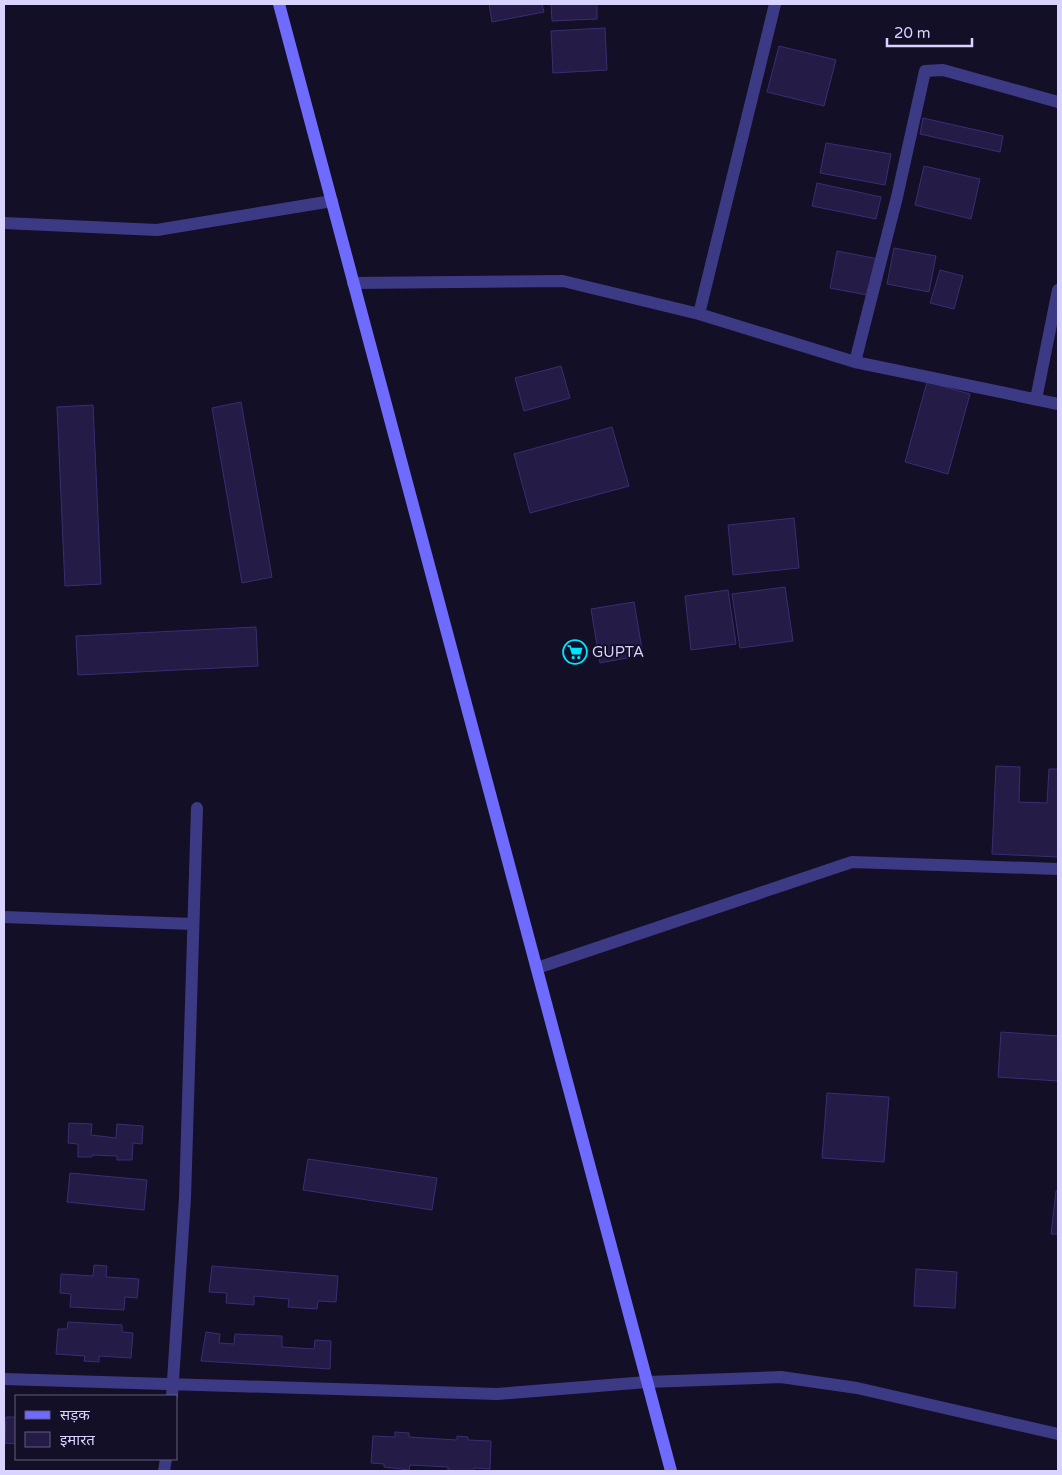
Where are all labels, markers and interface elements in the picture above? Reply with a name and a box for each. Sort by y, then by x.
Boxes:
scale bar [887,15,972,47]
text: 20 m [894,24,931,42]
supermarket icon: GUPTA [562,639,588,665]
place label: GUPTA [592,643,644,661]
legend [15,1395,178,1460]
text: सड़क [60,1406,90,1424]
text: इमारत [60,1431,95,1449]

